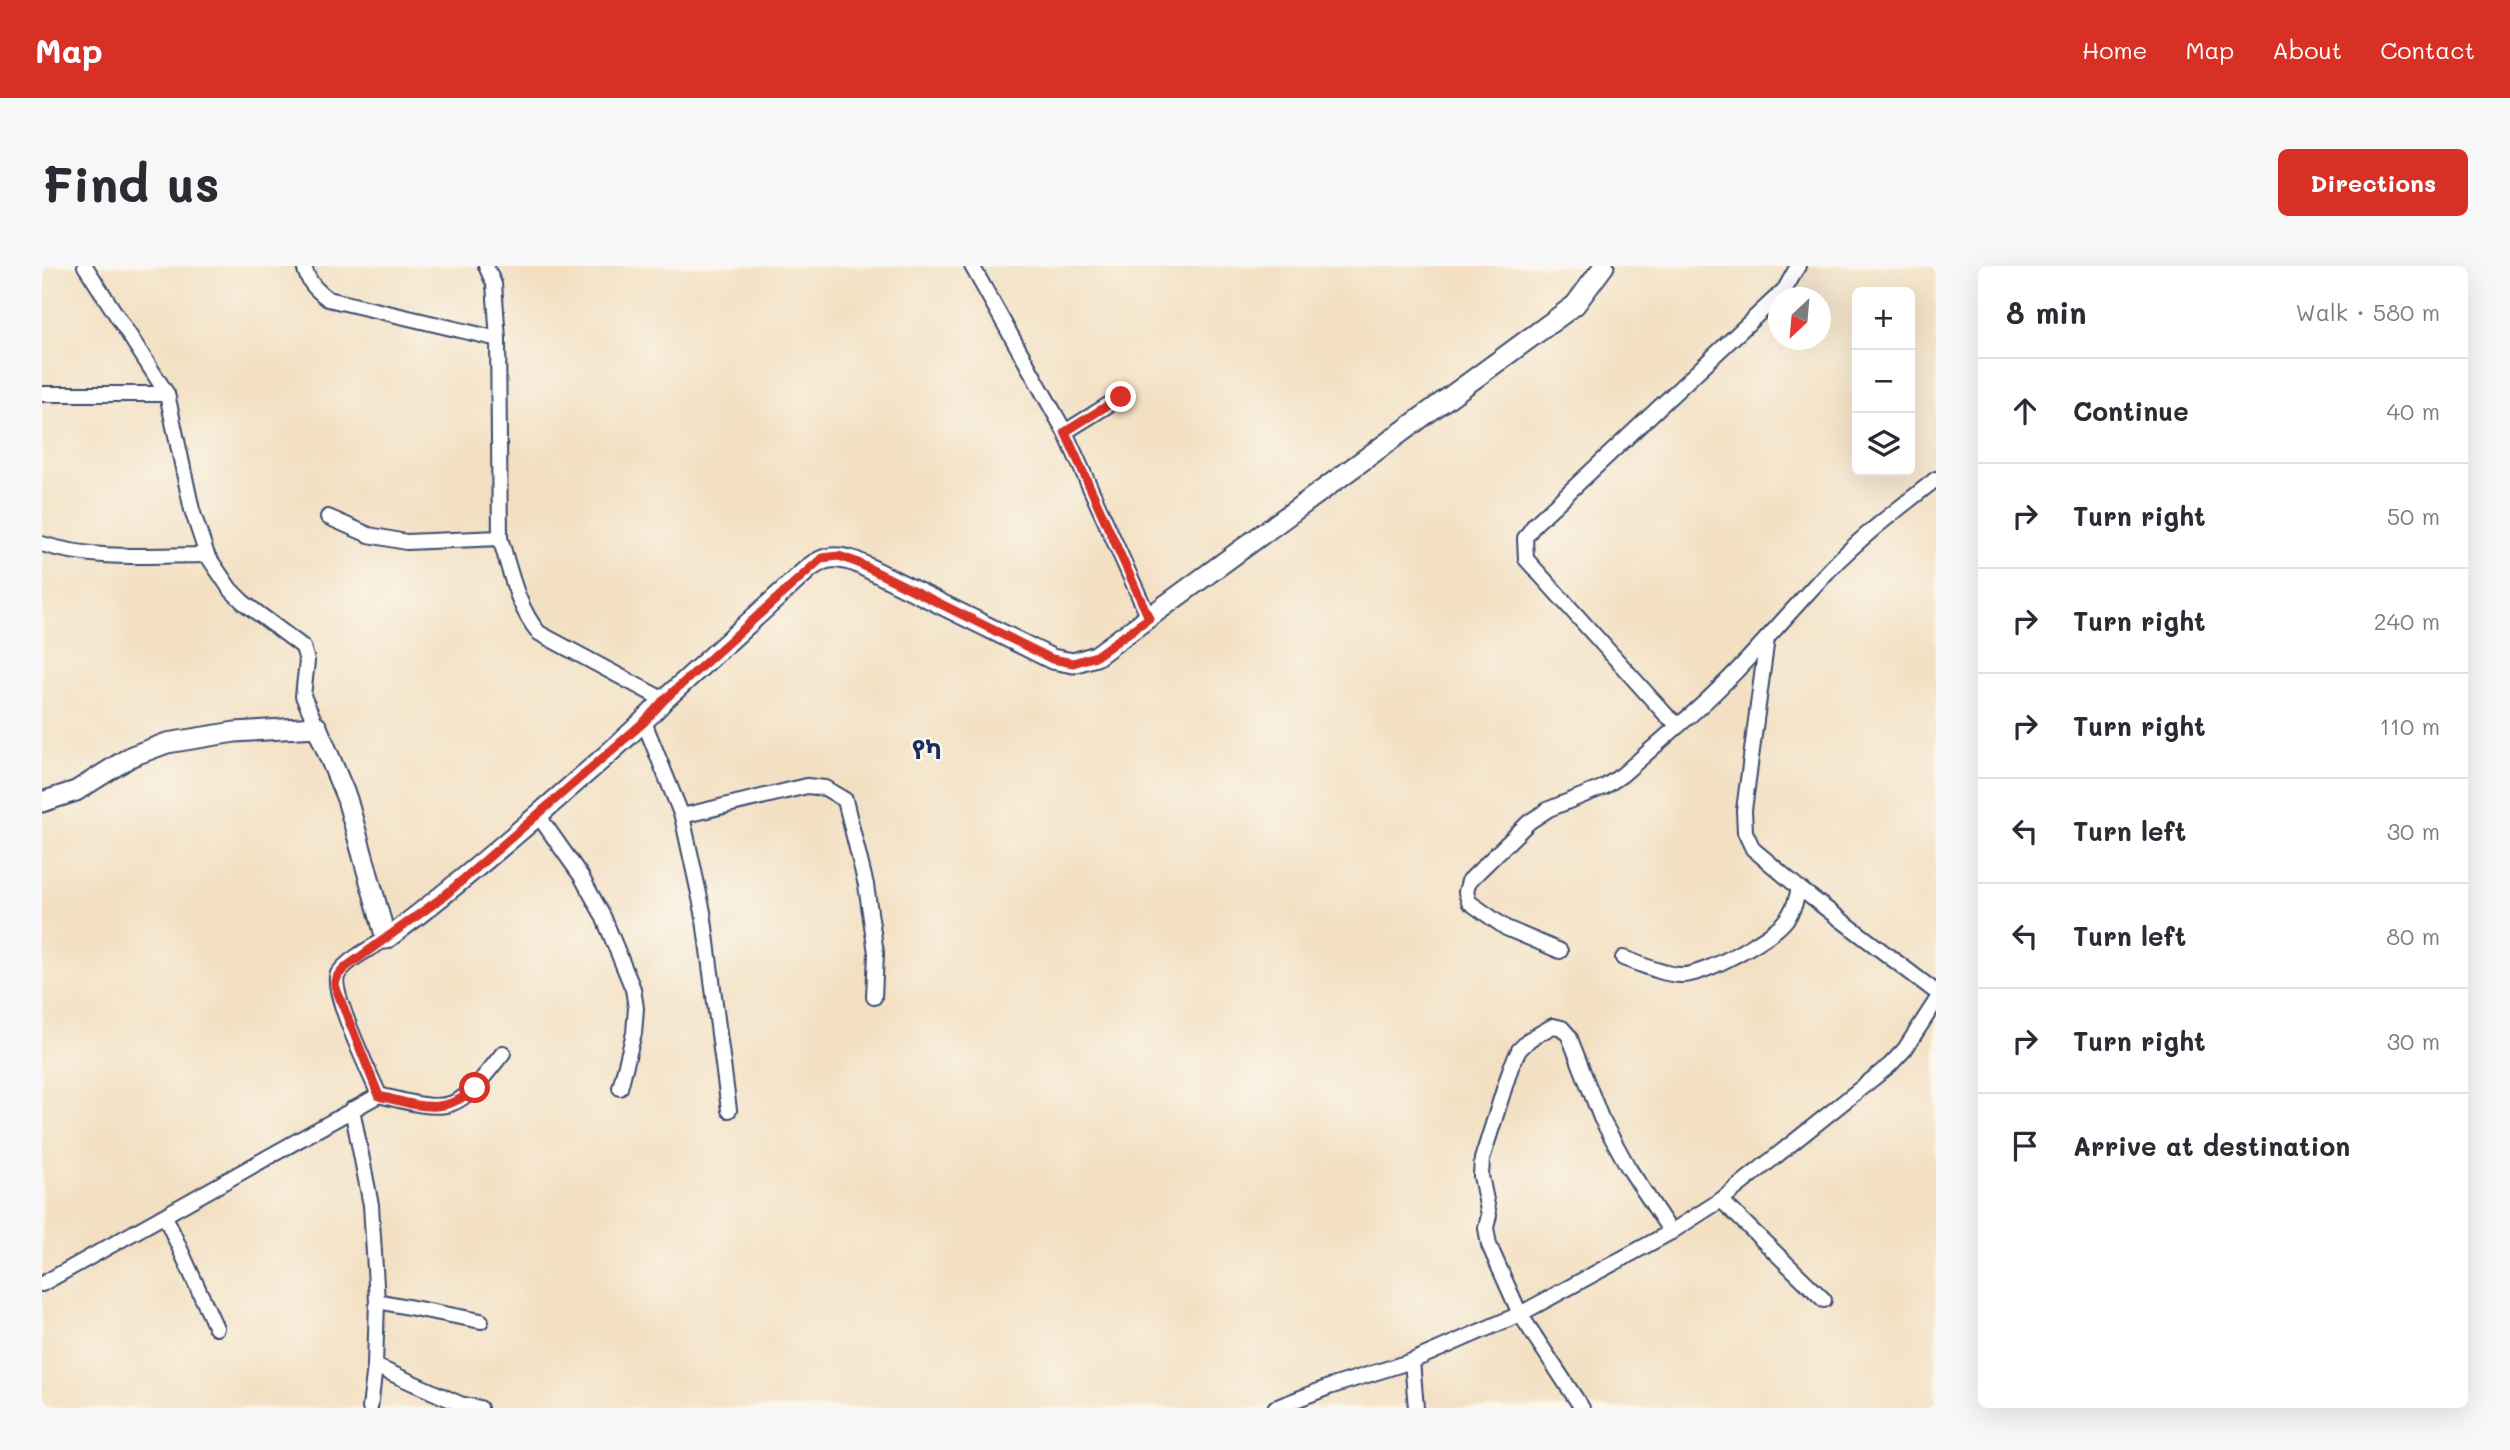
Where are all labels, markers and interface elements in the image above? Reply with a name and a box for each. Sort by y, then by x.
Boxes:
text: Map [35,28,103,71]
text: Home [2082,34,2147,65]
text: Map [2185,34,2234,65]
text: About [2272,34,2342,65]
text: Contact [2380,34,2475,65]
button: Directions [2278,149,2468,216]
text: Find us [42,151,220,214]
north arrow [1768,287,1831,350]
map controls [1852,287,1915,476]
button: + [1852,287,1915,350]
text: 8 min [2006,292,2087,332]
text: Walk · 580 m [2296,297,2440,327]
button: − [1852,350,1915,413]
route end [1105,381,1136,412]
icon: ahead [2006,392,2044,430]
text: Continue [2073,394,2189,428]
text: 40 m [2387,396,2440,426]
button: layers [1852,413,1915,476]
icon: right [2006,497,2044,535]
text: Turn right [2073,499,2206,533]
text: 50 m [2387,501,2440,531]
icon: right [2006,602,2044,640]
text: Turn right [2073,604,2206,638]
text: 240 m [2374,606,2440,636]
icon: right [2006,707,2044,745]
text: Turn right [2073,709,2206,743]
text: 110 m [2380,711,2440,741]
district label: የካ [912,732,942,766]
icon: left [2006,812,2044,850]
text: Turn left [2073,814,2186,848]
text: 30 m [2387,816,2440,846]
icon: left [2006,917,2044,955]
text: Turn left [2073,919,2186,953]
text: 80 m [2386,921,2440,951]
icon: right [2006,1022,2044,1060]
text: Turn right [2073,1024,2206,1058]
text: 30 m [2387,1026,2440,1056]
route start [459,1072,490,1103]
icon: arrive [2006,1127,2044,1165]
text: Arrive at destination [2073,1129,2350,1163]

